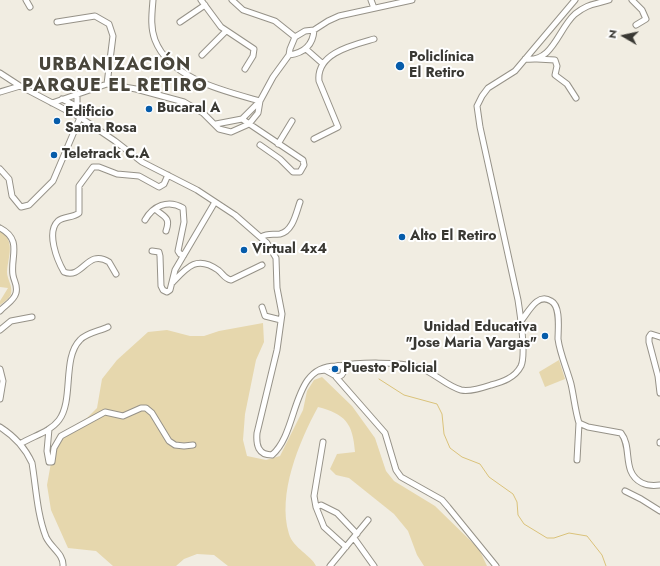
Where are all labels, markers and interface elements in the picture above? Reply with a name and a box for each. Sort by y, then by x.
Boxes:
north arrow [604,16,644,56]
text: N [604,29,621,40]
place label: Policlínica El Retiro [409,50,474,82]
district label: URBANIZACIÓN PARQUE EL RETIRO [22,55,208,98]
marker: Policlínica El Retiro [394,60,406,72]
place label: Bucaral A [157,101,220,117]
marker: Bucaral A [144,104,154,114]
place label: Edificio Santa Rosa [65,105,137,138]
marker: Edificio Santa Rosa [52,116,62,126]
place label: Teletrack C.A [62,147,150,163]
marker: Teletrack C.A [49,150,59,160]
place label: Alto El Retiro [410,229,497,245]
marker: Alto El Retiro [397,232,407,242]
place label: Virtual 4x4 [252,242,327,258]
marker: Virtual 4x4 [239,245,249,255]
place label: Unidad Educativa "Jose Maria Vargas" [406,320,537,352]
marker: Unidad Educativa "Jose Maria Vargas" [540,331,550,341]
place label: Puesto Policial [343,361,437,377]
marker: Puesto Policial [330,364,340,374]

